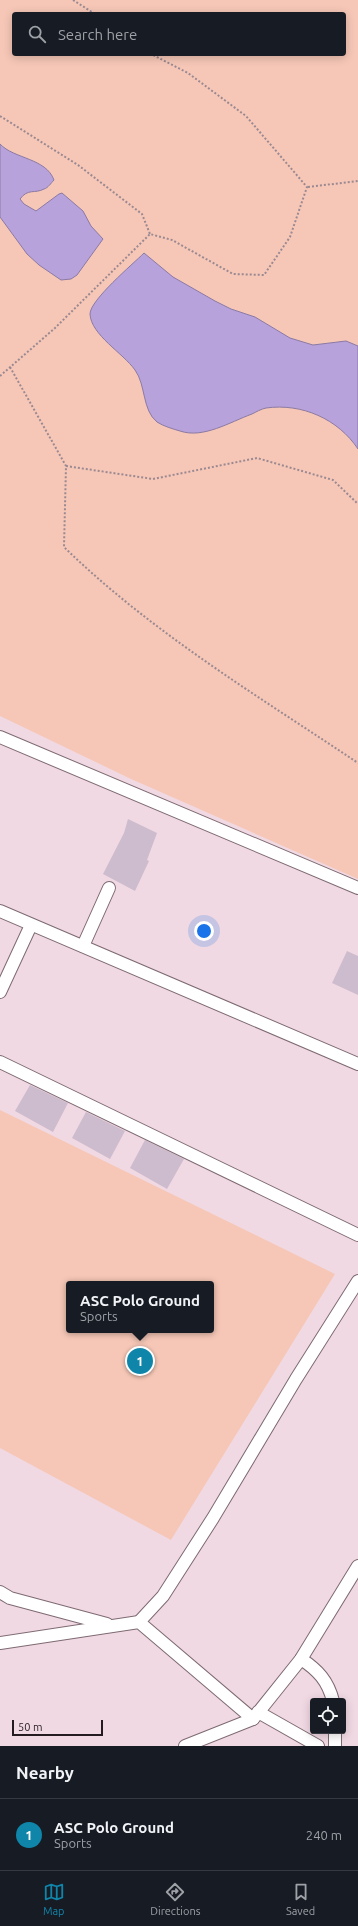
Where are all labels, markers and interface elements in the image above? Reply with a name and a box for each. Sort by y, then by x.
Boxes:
search box [12,12,346,56]
icon: search [26,23,48,45]
text: Search here [58,26,137,43]
your location [194,921,214,941]
popup [66,1281,214,1333]
text: ASC Polo Ground [80,1292,200,1309]
text: Sports [80,1309,118,1323]
pin: 1 [127,1346,153,1376]
map controls [310,1698,346,1734]
button: locate [310,1698,346,1734]
scale bar [12,1718,103,1737]
text: 50 m [18,1721,42,1733]
text: Nearby [16,1763,74,1782]
text: ASC Polo Ground [54,1819,174,1836]
text: 1 [25,1828,33,1842]
text: 240 m [306,1828,342,1842]
text: Sports [54,1836,92,1850]
tab: Map [43,1881,65,1917]
tab: Directions [150,1881,200,1917]
tab: Saved [286,1881,315,1917]

